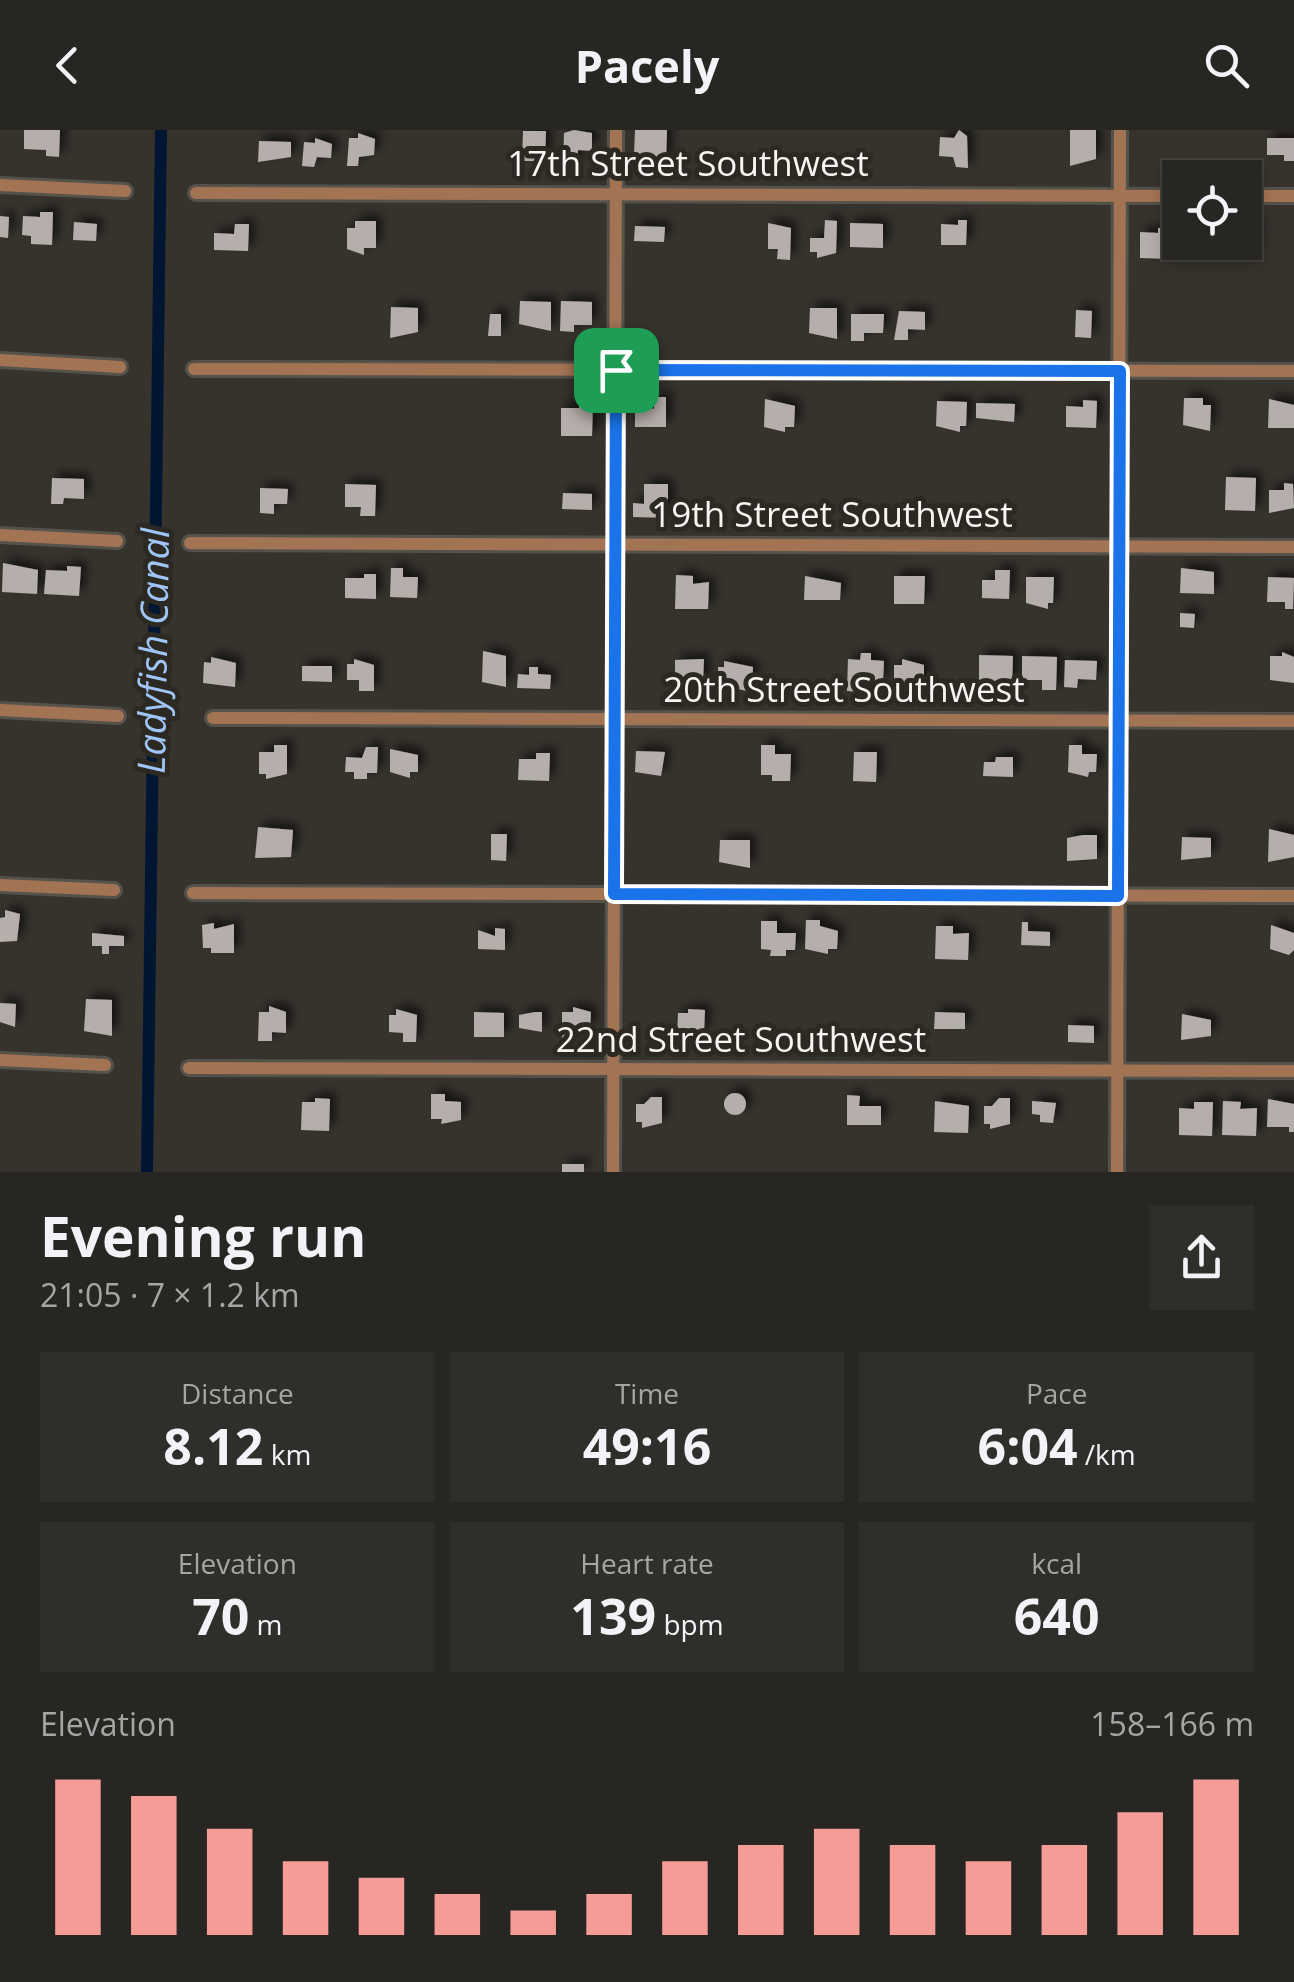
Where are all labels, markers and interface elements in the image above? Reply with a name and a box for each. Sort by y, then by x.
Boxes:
text: Pacely [575,35,719,96]
icon: back [40,38,95,93]
icon: search [1199,38,1254,93]
street label: 17th Street Southwest [507,139,869,186]
map controls [1162,160,1262,260]
button: locate [1162,160,1262,260]
pin [574,328,659,413]
icon: arrive [589,343,644,398]
street label: 19th Street Southwest [651,490,1013,537]
water label: Ladyfish Canal [124,526,180,774]
street label: 20th Street Southwest [663,665,1025,712]
street label: 22nd Street Southwest [556,1015,926,1062]
text: Evening run [40,1198,366,1273]
button: share [1149,1205,1254,1310]
text: 21:05 · 7 × 1.2 km [40,1273,300,1316]
text: Distance [181,1374,294,1412]
text: Time [615,1374,679,1412]
text: Pace [1026,1374,1087,1412]
text: 8.12 [163,1412,263,1480]
text: 49:16 [583,1412,711,1480]
text: 6:04 [978,1412,1078,1480]
text: km [263,1435,311,1473]
text: /km [1078,1435,1136,1473]
text: Elevation [178,1544,297,1582]
text: Heart rate [580,1544,714,1582]
text: kcal [1031,1544,1082,1582]
text: 70 [192,1582,249,1650]
text: 139 [570,1582,656,1650]
text: 640 [1014,1582,1100,1650]
text: m [249,1605,283,1643]
text: bpm [656,1605,724,1643]
text: Elevation [40,1702,176,1745]
text: 158–166 m [1090,1702,1254,1745]

